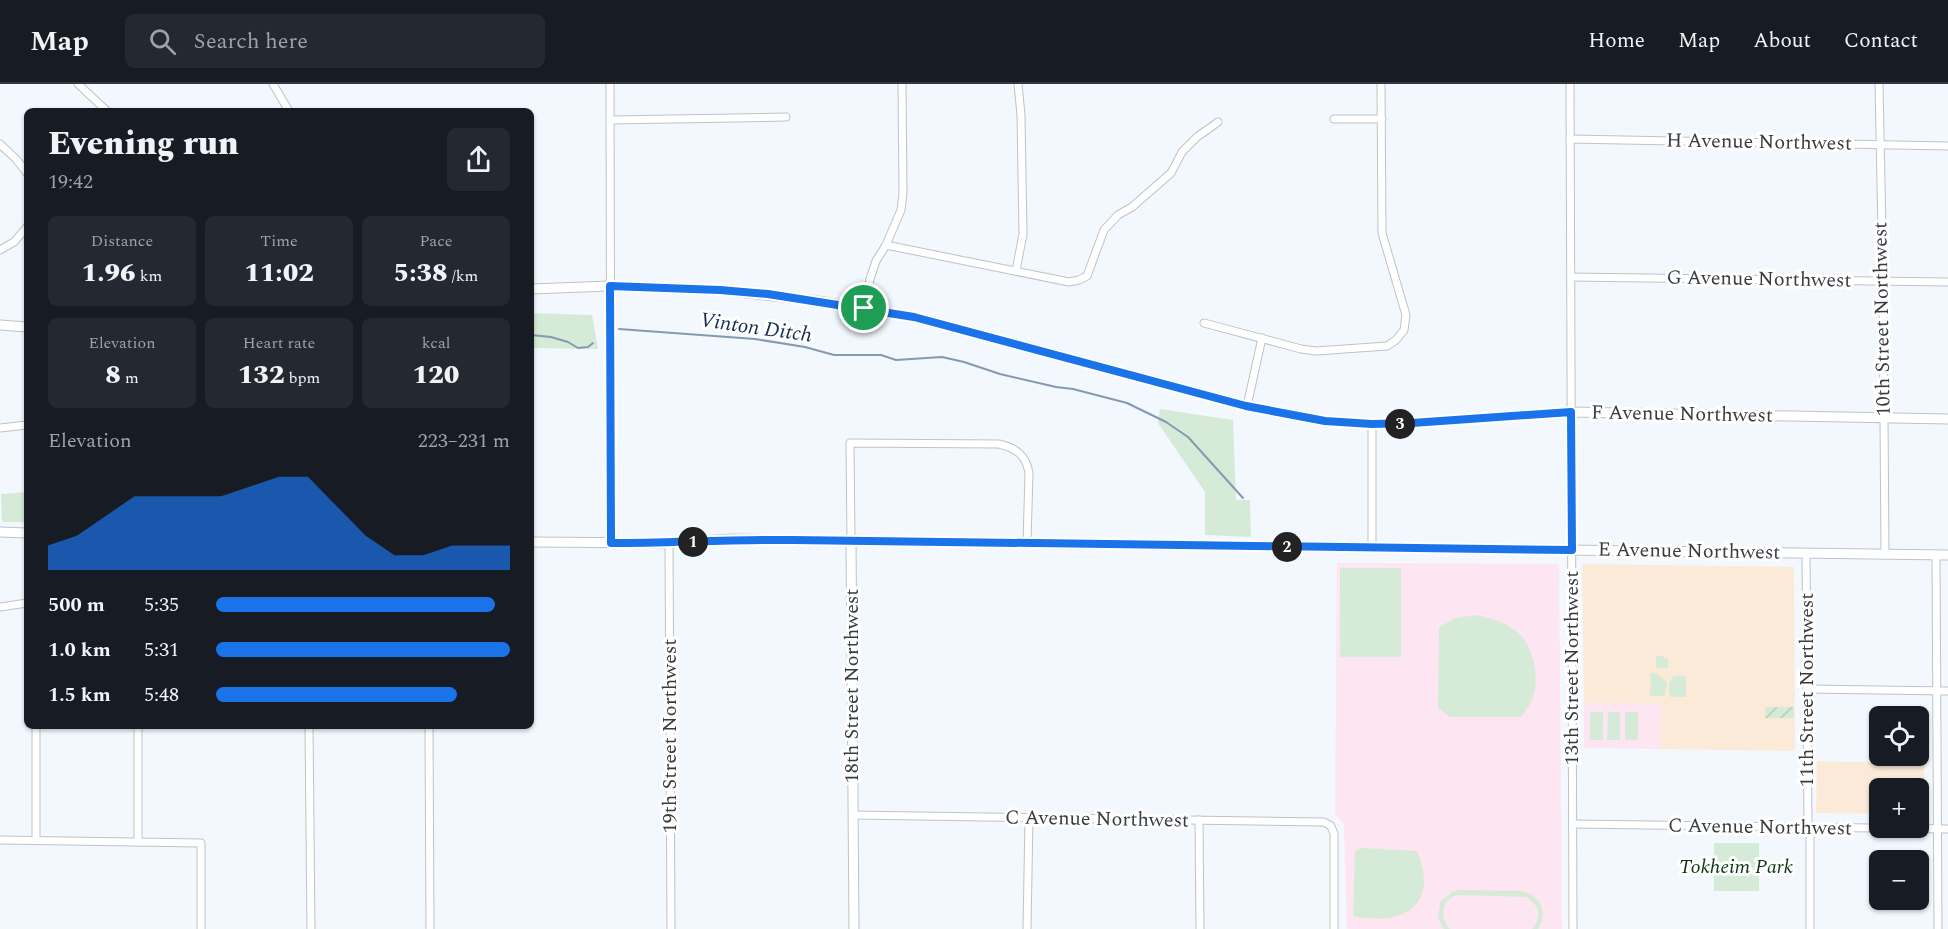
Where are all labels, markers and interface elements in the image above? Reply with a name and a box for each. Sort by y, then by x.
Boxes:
search box [125,14,545,68]
text: Map [30,20,89,63]
icon: search [146,25,179,58]
text: Search here [194,25,308,58]
text: Home [1588,25,1645,57]
text: Map [1678,25,1720,57]
text: About [1753,25,1811,57]
text: Contact [1844,25,1918,57]
text: Evening run [48,119,239,169]
street label: H Avenue Northwest [1666,125,1852,159]
button: share [447,128,510,191]
text: 19:42 [48,167,93,197]
street label: 10th Street Northwest [1865,221,1899,417]
text: Distance [91,229,153,253]
text: Time [260,229,298,253]
text: Pace [419,229,453,253]
text: 1.96 [82,253,136,293]
text: 11:02 [244,253,314,293]
text: 5:38 [394,253,448,293]
street label: G Avenue Northwest [1666,262,1852,296]
text: km [136,264,162,288]
text: /km [448,264,478,288]
pin [838,282,889,333]
icon: arrive [847,291,880,324]
water label: Vinton Ditch [698,304,814,352]
text: Elevation [88,331,156,355]
text: Heart rate [243,331,315,355]
text: kcal [422,331,450,355]
text: 8 [105,355,121,395]
text: 132 [238,355,285,395]
text: 120 [413,355,459,395]
text: m [121,366,139,390]
text: bpm [285,366,320,390]
street label: F Avenue Northwest [1591,397,1773,431]
pin: 3 [1385,409,1415,439]
text: 3 [1396,412,1404,436]
text: Elevation [48,426,132,456]
text: 223–231 m [418,426,510,456]
pin: 1 [678,527,708,557]
text: 1 [689,530,697,554]
pin: 2 [1272,532,1302,562]
street label: E Avenue Northwest [1597,534,1781,568]
text: 2 [1283,535,1291,559]
street label: 13th Street Northwest [1557,571,1587,765]
street label: 18th Street Northwest [837,589,867,783]
text: 500 m [48,590,105,620]
text: 5:35 [144,590,179,620]
street label: 11th Street Northwest [1792,593,1822,787]
text: 1.0 km [48,635,111,665]
text: 5:31 [144,635,179,665]
street label: 19th Street Northwest [655,639,685,833]
text: 1.5 km [48,680,111,710]
text: 5:48 [144,680,179,710]
map controls [1869,706,1929,910]
button: locate [1869,706,1929,766]
button: + [1869,778,1929,838]
street label: C Avenue Northwest [1005,802,1189,836]
street label: C Avenue Northwest [1668,810,1852,844]
button: − [1869,850,1929,910]
park label: Tokheim Park [1679,852,1794,882]

